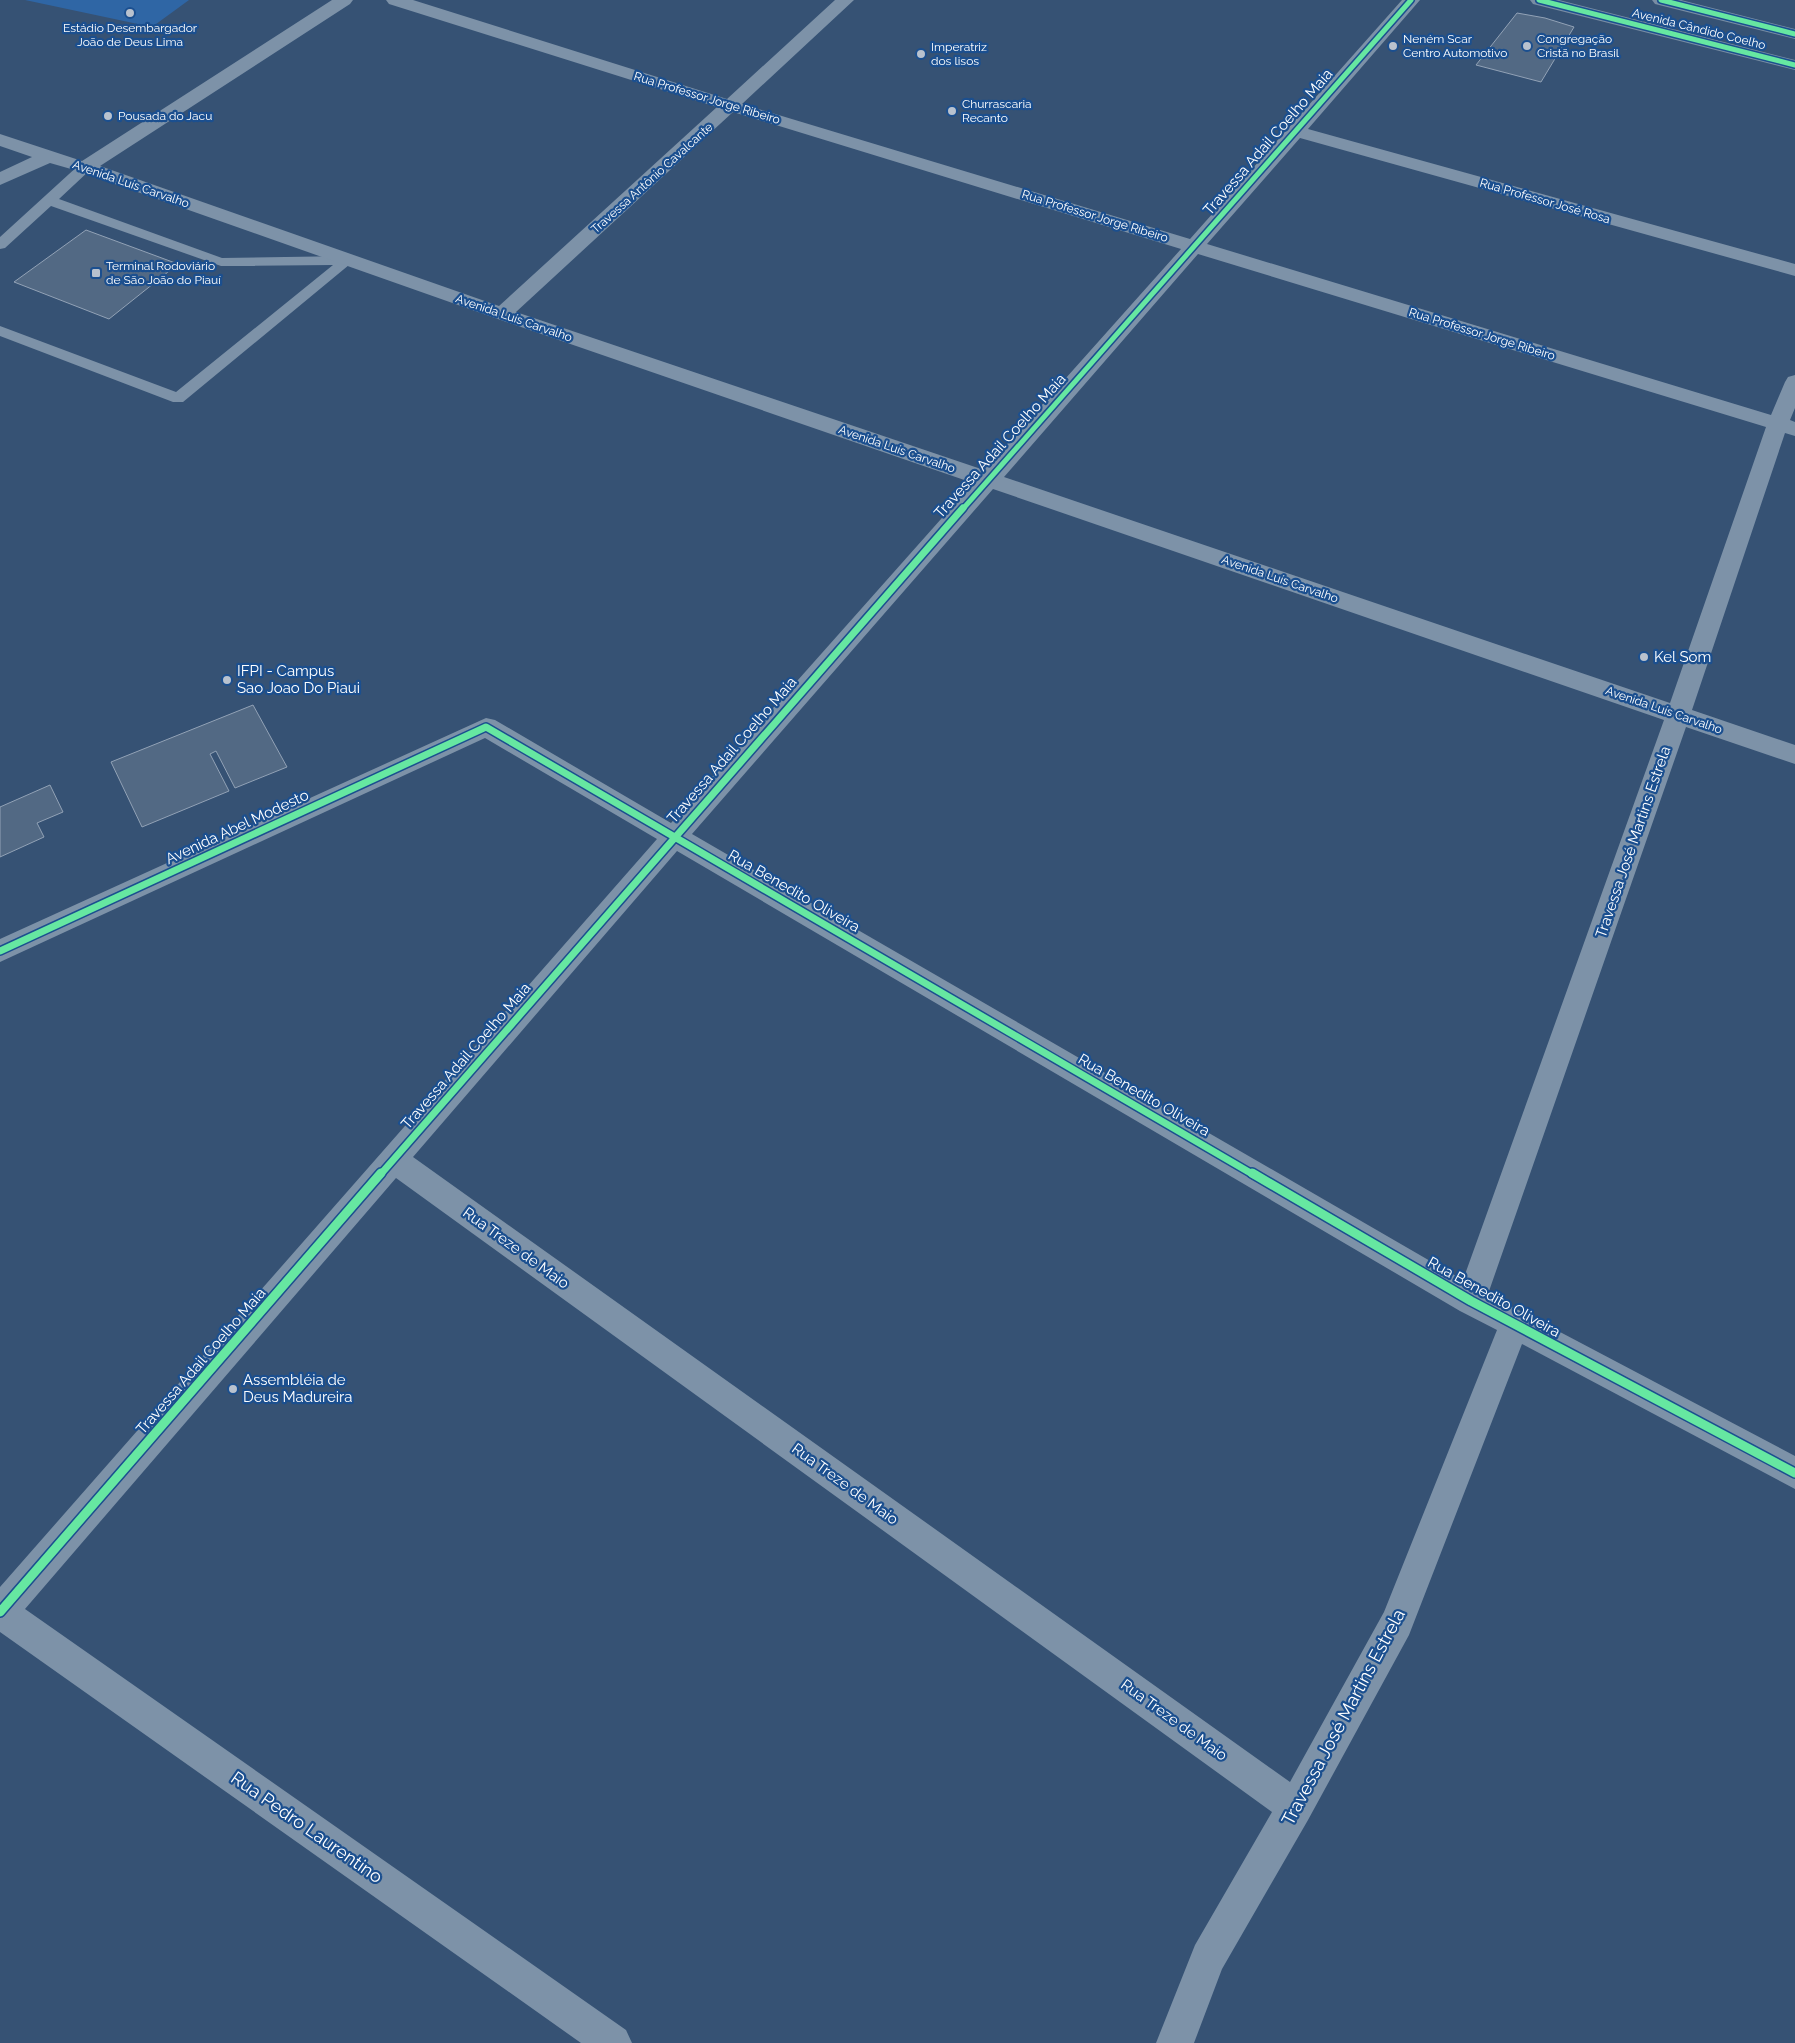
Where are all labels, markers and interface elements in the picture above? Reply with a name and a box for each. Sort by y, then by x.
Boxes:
street label: Avenida Cândido Coelho [1631,6,1767,52]
marker: Estádio Desembargador João de Deus Lima [124,7,136,19]
place label: Estádio Desembargador João de Deus Lima [63,21,198,49]
place label: Neném Scar Centro Automotivo [1403,32,1507,60]
place label: Congregação Cristã no Brasil [1537,32,1620,60]
place label: Imperatriz dos lisos [931,40,987,68]
marker: Neném Scar Centro Automotivo [1387,40,1399,52]
marker: Congregação Cristã no Brasil [1521,40,1533,52]
marker: Imperatriz dos lisos [915,48,927,60]
street label: Travessa Adail Coelho Maia [1200,65,1336,219]
street label: Rua Professor Jorge Ribeiro [632,69,782,127]
place label: Churrascaria Recanto [962,97,1032,125]
marker: Churrascaria Recanto [946,105,958,117]
place label: Pousada do Jacu [118,109,212,123]
marker: Pousada do Jacu [102,110,114,122]
street label: Travessa Antônio Cavalcante [588,120,716,236]
street label: Avenida Luís Carvalho [71,157,191,211]
street label: Rua Professor José Rosa [1478,176,1612,226]
street label: Rua Professor Jorge Ribeiro [1020,187,1170,245]
place label: Terminal Rodoviário de São João do Piauí [106,259,221,287]
marker: Terminal Rodoviário de São João do Piauí [90,267,102,279]
street label: Avenida Luís Carvalho [454,291,574,345]
street label: Rua Professor Jorge Ribeiro [1407,305,1557,363]
street label: Travessa Adail Coelho Maia [930,370,1070,522]
street label: Avenida Luís Carvalho [837,422,957,476]
street label: Avenida Luís Carvalho [1220,552,1340,606]
place label: Kel Som [1654,648,1711,666]
marker: Kel Som [1638,651,1650,663]
place label: IFPI - Campus Sao Joao Do Piaui [237,662,360,697]
street label: Travessa Adail Coelho Maia [664,673,800,827]
marker: IFPI - Campus Sao Joao Do Piaui [221,674,233,686]
street label: Avenida Luís Carvalho [1604,683,1724,737]
street label: Travessa José Martins Estrela [1592,744,1674,940]
street label: Avenida Abel Modesto [163,786,311,868]
street label: Rua Benedito Oliveira [725,846,863,936]
street label: Travessa Adail Coelho Maia [398,979,534,1133]
street label: Rua Benedito Oliveira [1075,1050,1213,1140]
street label: Rua Treze de Maio [459,1203,573,1293]
street label: Rua Benedito Oliveira [1424,1253,1564,1341]
street label: Travessa Adail Coelho Maia [133,1284,269,1438]
place label: Assembléia de Deus Madureira [243,1371,353,1406]
marker: Assembléia de Deus Madureira [227,1383,239,1395]
street label: Rua Treze de Maio [788,1439,902,1529]
street label: Travessa José Martins Estrela [1277,1605,1409,1829]
street label: Rua Treze de Maio [1117,1675,1231,1765]
street label: Rua Pedro Laurentino [227,1767,387,1887]

